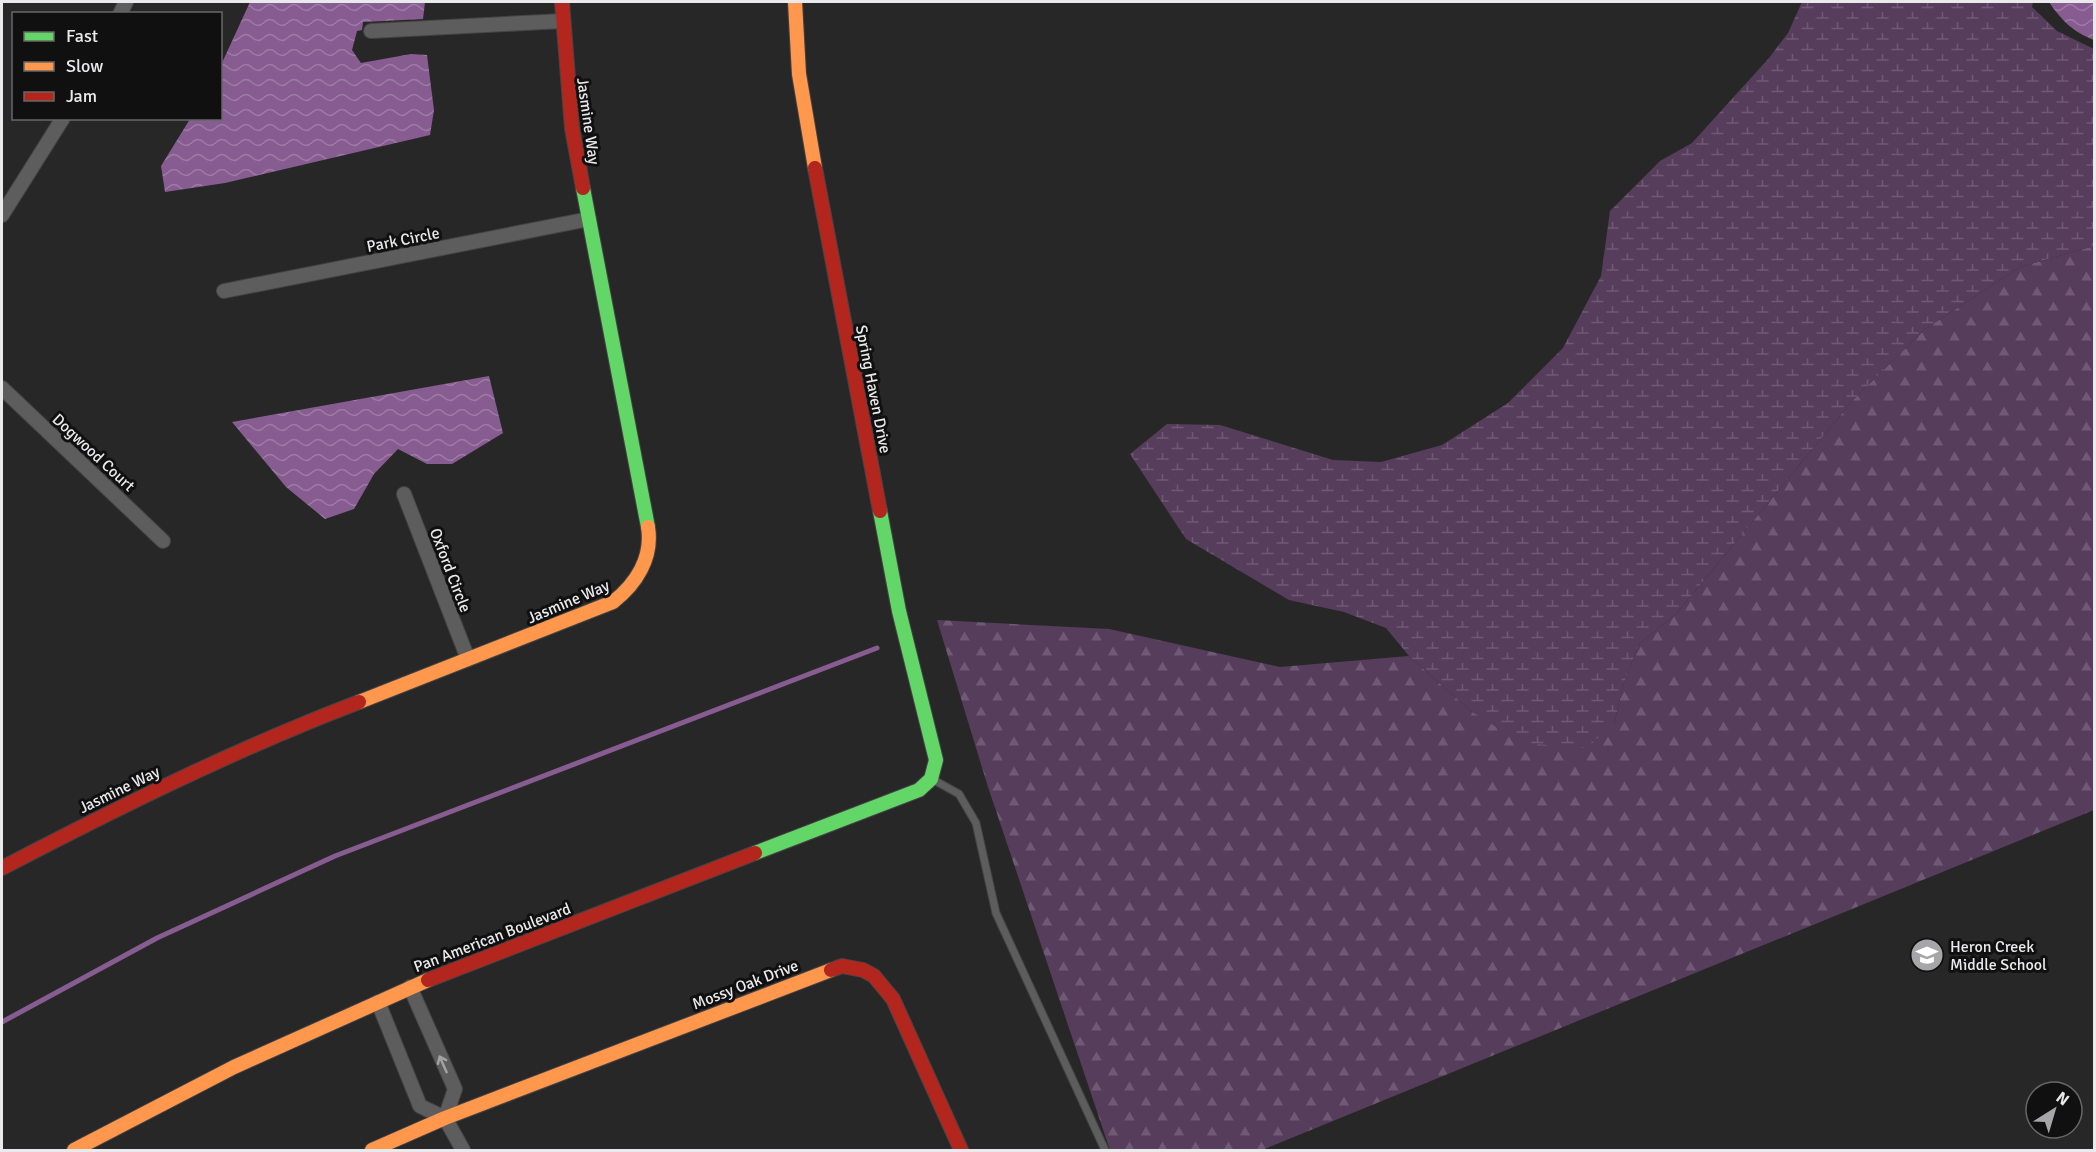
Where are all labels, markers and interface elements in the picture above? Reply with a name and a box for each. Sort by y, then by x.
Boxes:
legend [12,12,222,120]
text: Fast [66,25,98,47]
text: Slow [66,55,103,77]
street label: Jasmine Way [572,76,604,166]
text: Jam [66,85,97,107]
street label: Park Circle [365,223,441,257]
street label: Spring Haven Drive [851,323,895,455]
street label: Dogwood Court [48,409,139,496]
street label: Oxford Circle [425,525,475,615]
street label: Jasmine Way [524,575,613,628]
street label: Jasmine Way [76,761,164,818]
street label: Pan American Boulevard [411,899,574,977]
school or university icon: Heron Creek Middle School [1909,937,1945,973]
place label: Heron Creek Middle School [1950,937,2047,975]
street label: Mossy Oak Drive [689,956,801,1014]
one-way arrow [437,1055,449,1073]
north arrow [2024,1080,2084,1140]
text: N [2052,1087,2073,1110]

